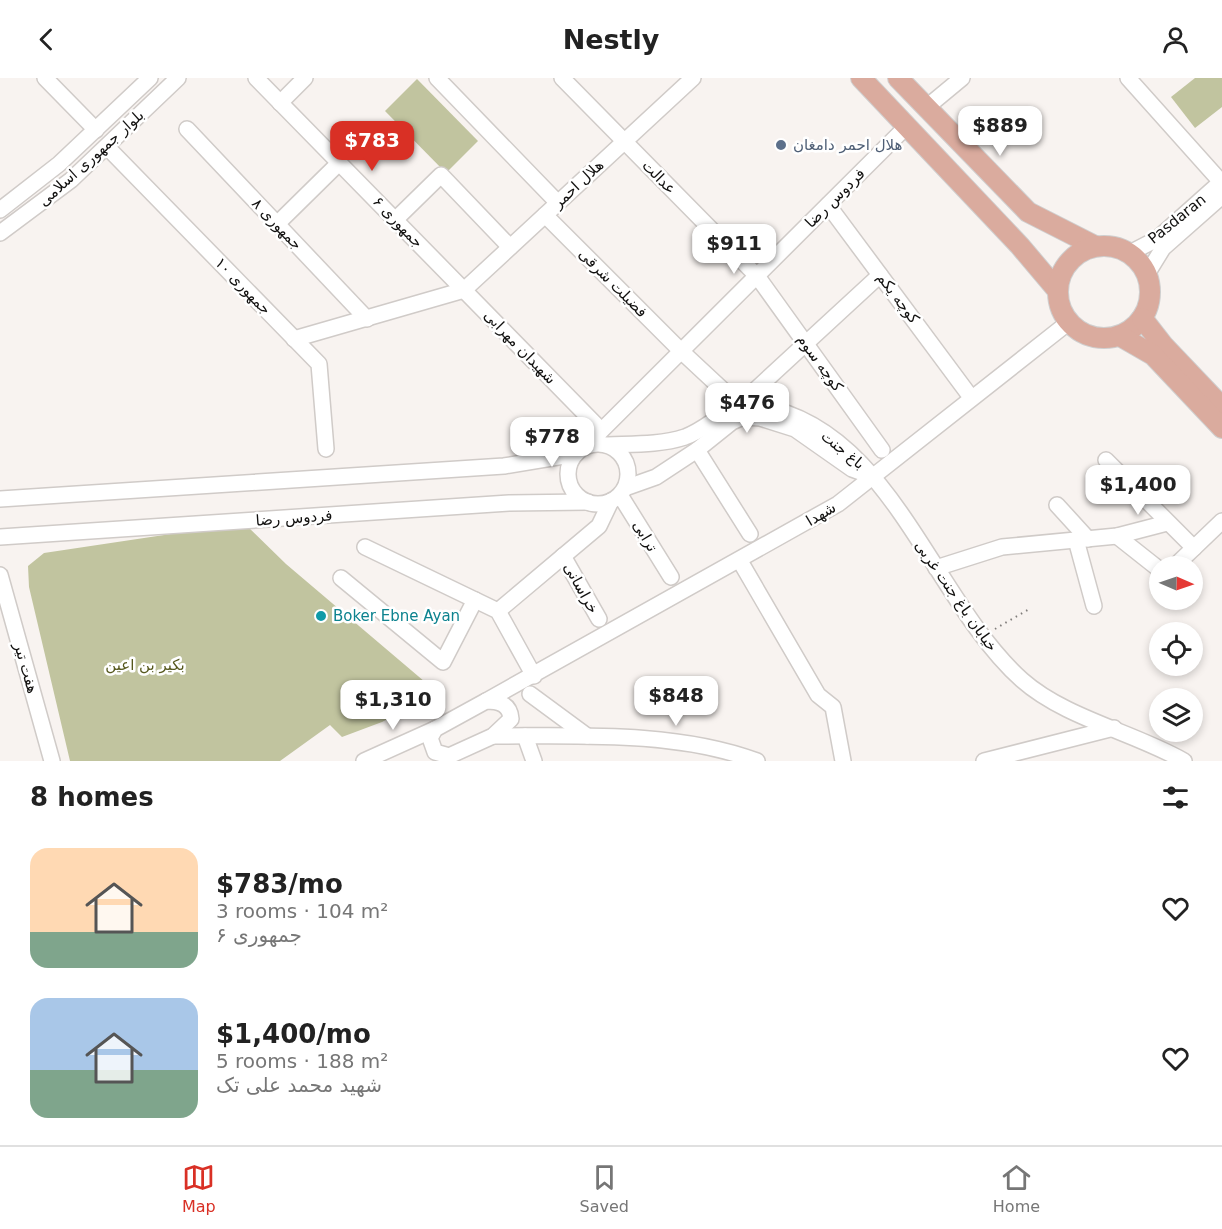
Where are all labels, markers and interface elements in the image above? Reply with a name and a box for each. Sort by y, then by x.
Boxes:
icon: back [30,23,63,56]
icon: person [1159,23,1192,56]
text: Nestly [563,24,659,55]
street label: بلوار جمهوری اسلامی [35,106,147,210]
pin: $889 [964,106,1036,157]
text: $889 [972,113,1028,137]
pin: $783 [336,121,408,172]
text: $783 [344,128,400,152]
place label: هلال احمر دامغان [793,136,902,154]
marker: هلال احمر دامغان [774,138,788,152]
street label: هلال احمر [548,156,607,213]
street label: عدالت [638,156,680,198]
street label: فردوس رضا [801,164,869,232]
street label: Pasdaran [1145,190,1209,248]
street label: جمهوری ۶ [369,193,427,251]
street label: جمهوری ۸ [248,195,306,253]
pin: $911 [698,224,770,275]
text: $911 [706,231,762,255]
street label: فضیلت شرقی [575,245,651,321]
street label: جمهوری ۱۰ [211,254,275,318]
street label: کوچه یکم [873,269,924,328]
street label: شهیدان مهرابی [480,306,560,388]
street label: کوچه سوم [793,331,847,396]
pin: $476 [711,383,783,434]
text: $476 [719,390,775,414]
pin: $778 [516,417,588,468]
text: $778 [524,424,580,448]
street label: باغ جنت [818,427,868,473]
pin: $1,400 [1089,465,1187,516]
text: $1,400 [1099,472,1177,496]
street label: شهدا [803,498,839,530]
street label: فردوس رضا [255,506,333,530]
street label: ترابی [629,517,661,555]
street label: خیابان باغ جنت غربی [911,537,1001,655]
north arrow [1149,556,1203,610]
map controls [1149,556,1203,742]
street label: خراسانی [560,559,602,617]
place label: Boker Ebne Ayan [333,607,460,625]
marker: Boker Ebne Ayan [314,609,328,623]
button: locate [1149,622,1203,676]
street label: هفت تیر [10,640,42,696]
park label: بکیر بن اعین [105,656,185,674]
pin: $848 [640,676,712,727]
pin: $1,310 [344,680,442,731]
text: $848 [648,683,704,707]
text: $1,310 [354,687,432,711]
button: layers [1149,688,1203,742]
icon: filters [1159,781,1192,814]
text: 8 homes [30,782,154,812]
text: $783/mo [216,869,343,899]
icon: home [78,872,150,944]
icon: heart [1159,892,1192,925]
text: 3 rooms · 104 m² [216,899,388,923]
text: جمهوری ۶ [216,923,302,947]
text: $1,400/mo [216,1019,371,1049]
icon: home [78,1022,150,1094]
icon: heart [1159,1042,1192,1075]
text: 5 rooms · 188 m² [216,1049,388,1073]
text: شهید محمد علی تک [216,1073,382,1097]
tab: Map [182,1161,216,1216]
tab: Saved [580,1161,629,1216]
tab: Home [993,1161,1040,1216]

